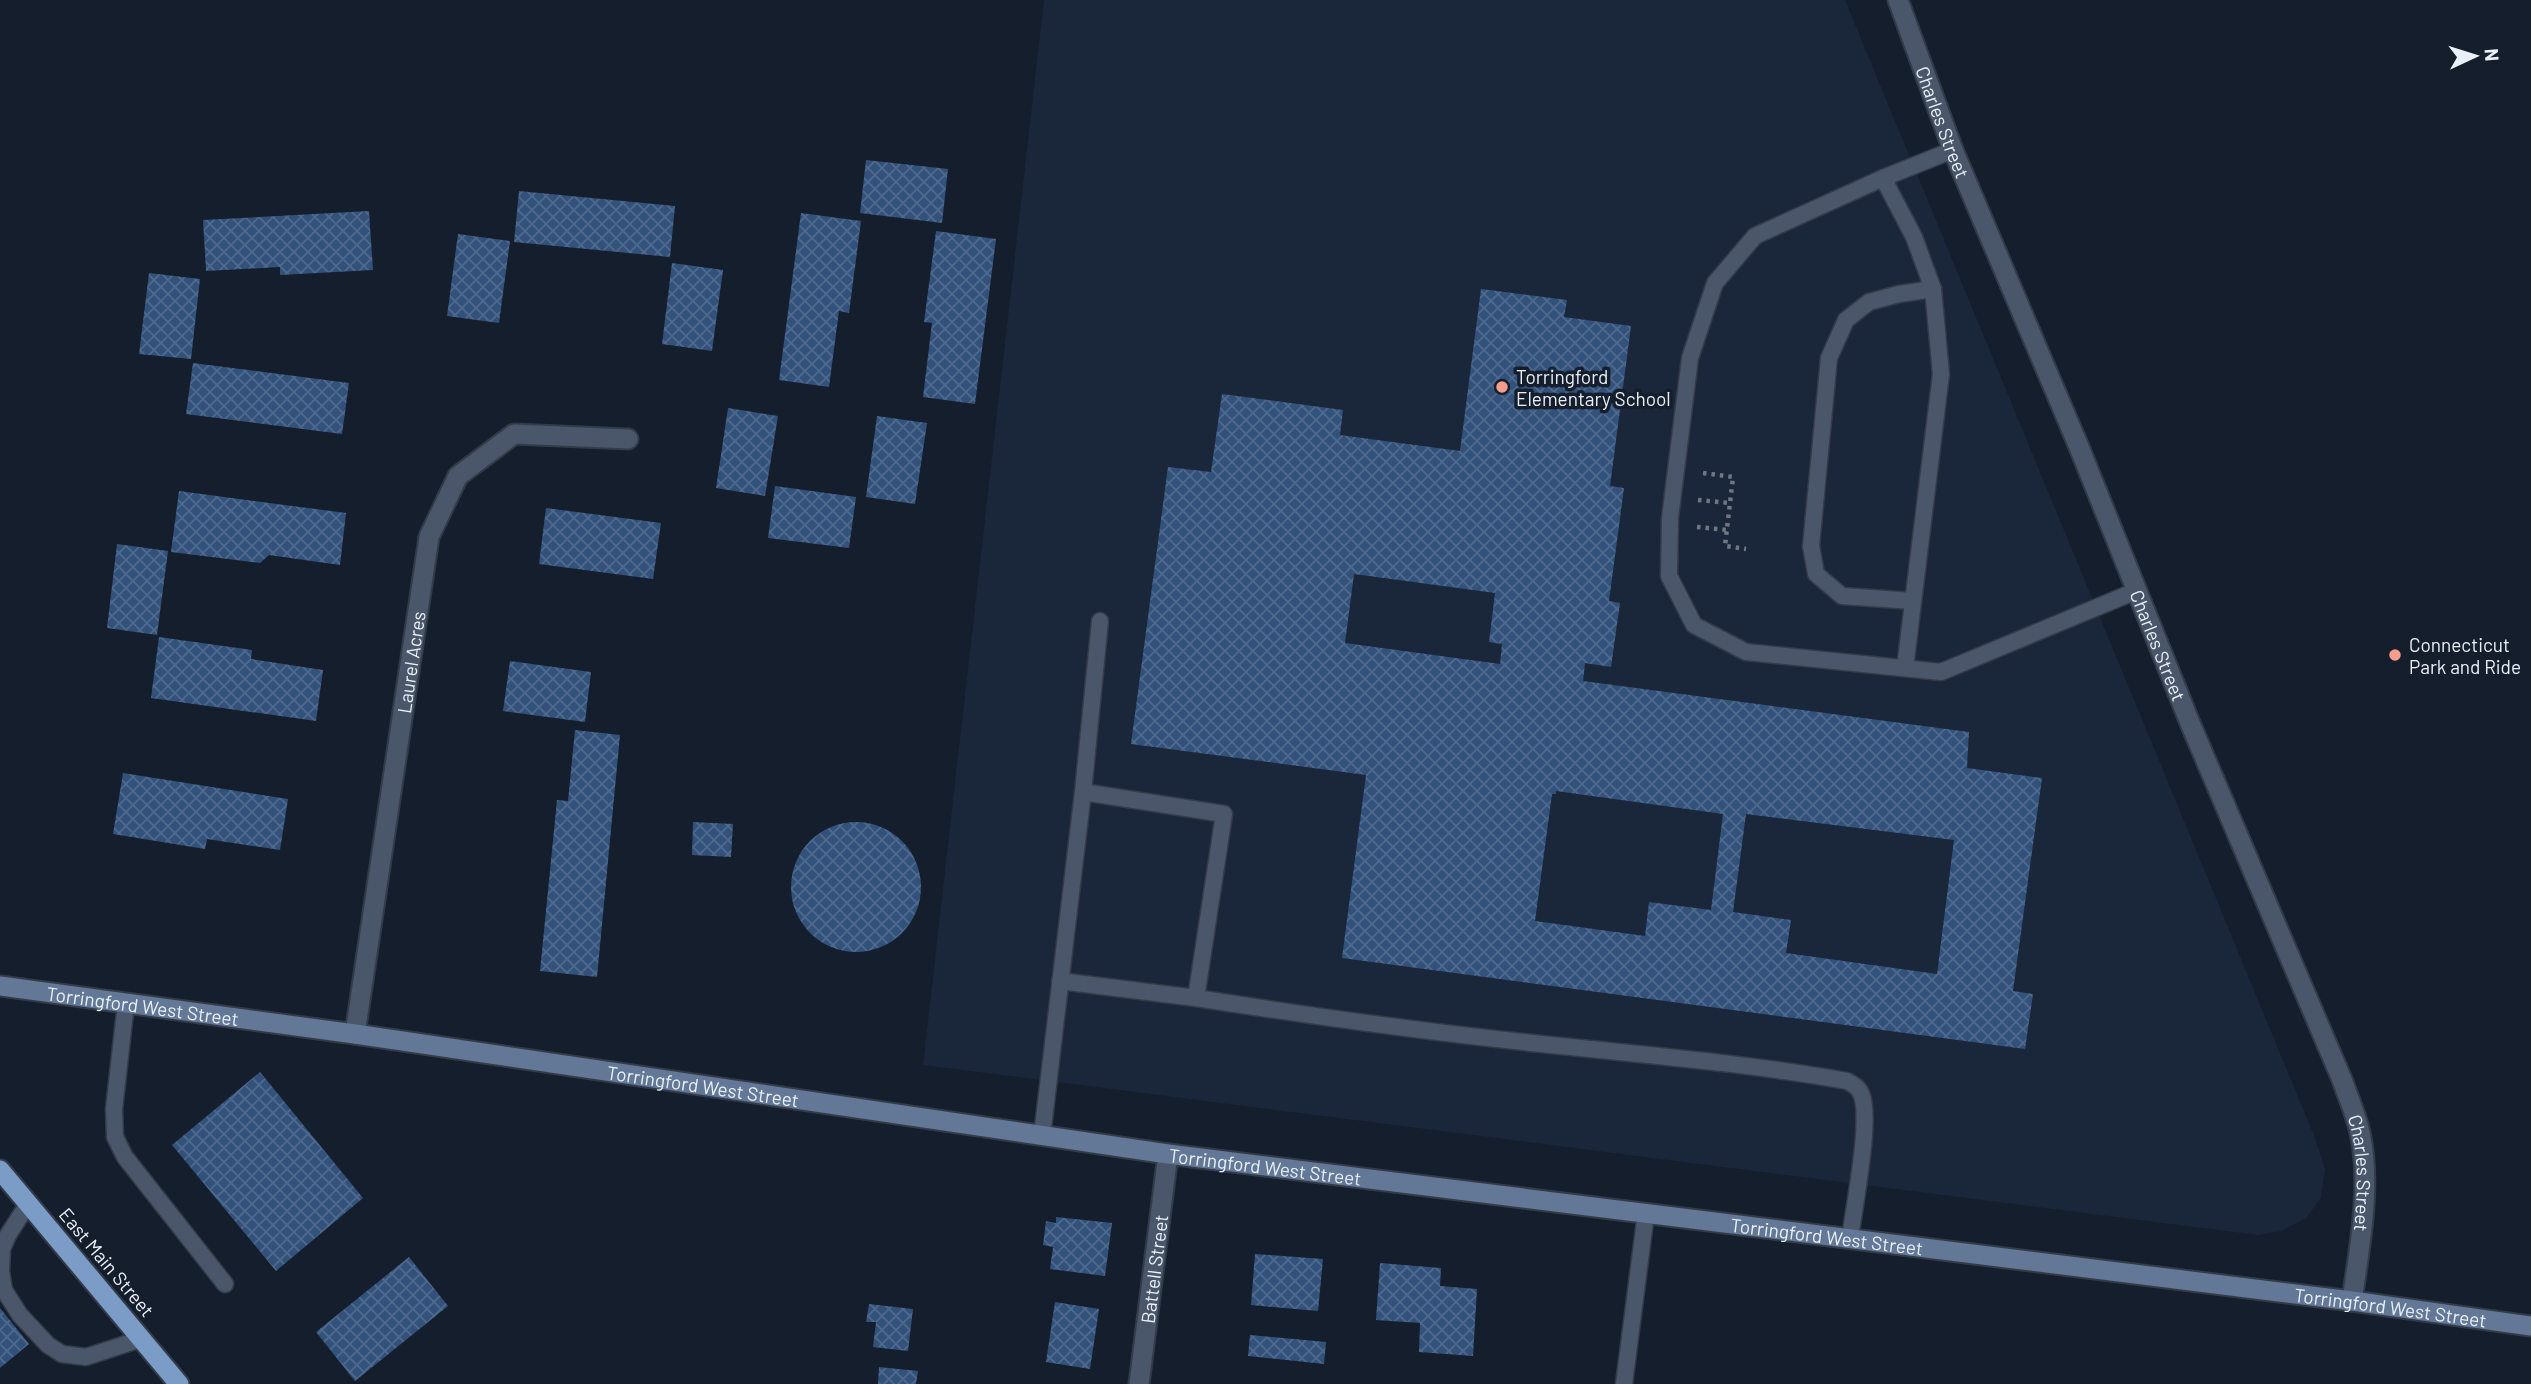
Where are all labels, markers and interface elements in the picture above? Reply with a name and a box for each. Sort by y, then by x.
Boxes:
north arrow [2440,21,2510,91]
text: N [2481,48,2504,62]
street label: Charles Street [1912,63,1975,181]
place label: Torringford Elementary School [1516,365,1671,410]
marker: Torringford Elementary School [1494,379,1510,395]
street label: Charles Street [2126,586,2191,704]
street label: Laurel Acres [391,609,429,715]
place label: Connecticut Park and Ride [2409,633,2521,678]
marker: Connecticut Park and Ride [2387,647,2403,663]
street label: Torringford West Street [45,981,240,1030]
street label: Torringford West Street [605,1060,801,1111]
street label: Charles Street [2344,1112,2376,1233]
street label: Torringford West Street [1168,1143,1363,1189]
street label: East Main Street [55,1203,159,1321]
street label: Torringford West Street [1729,1212,1924,1259]
street label: Battell Street [1135,1213,1172,1325]
street label: Torringford West Street [2293,1282,2488,1331]

